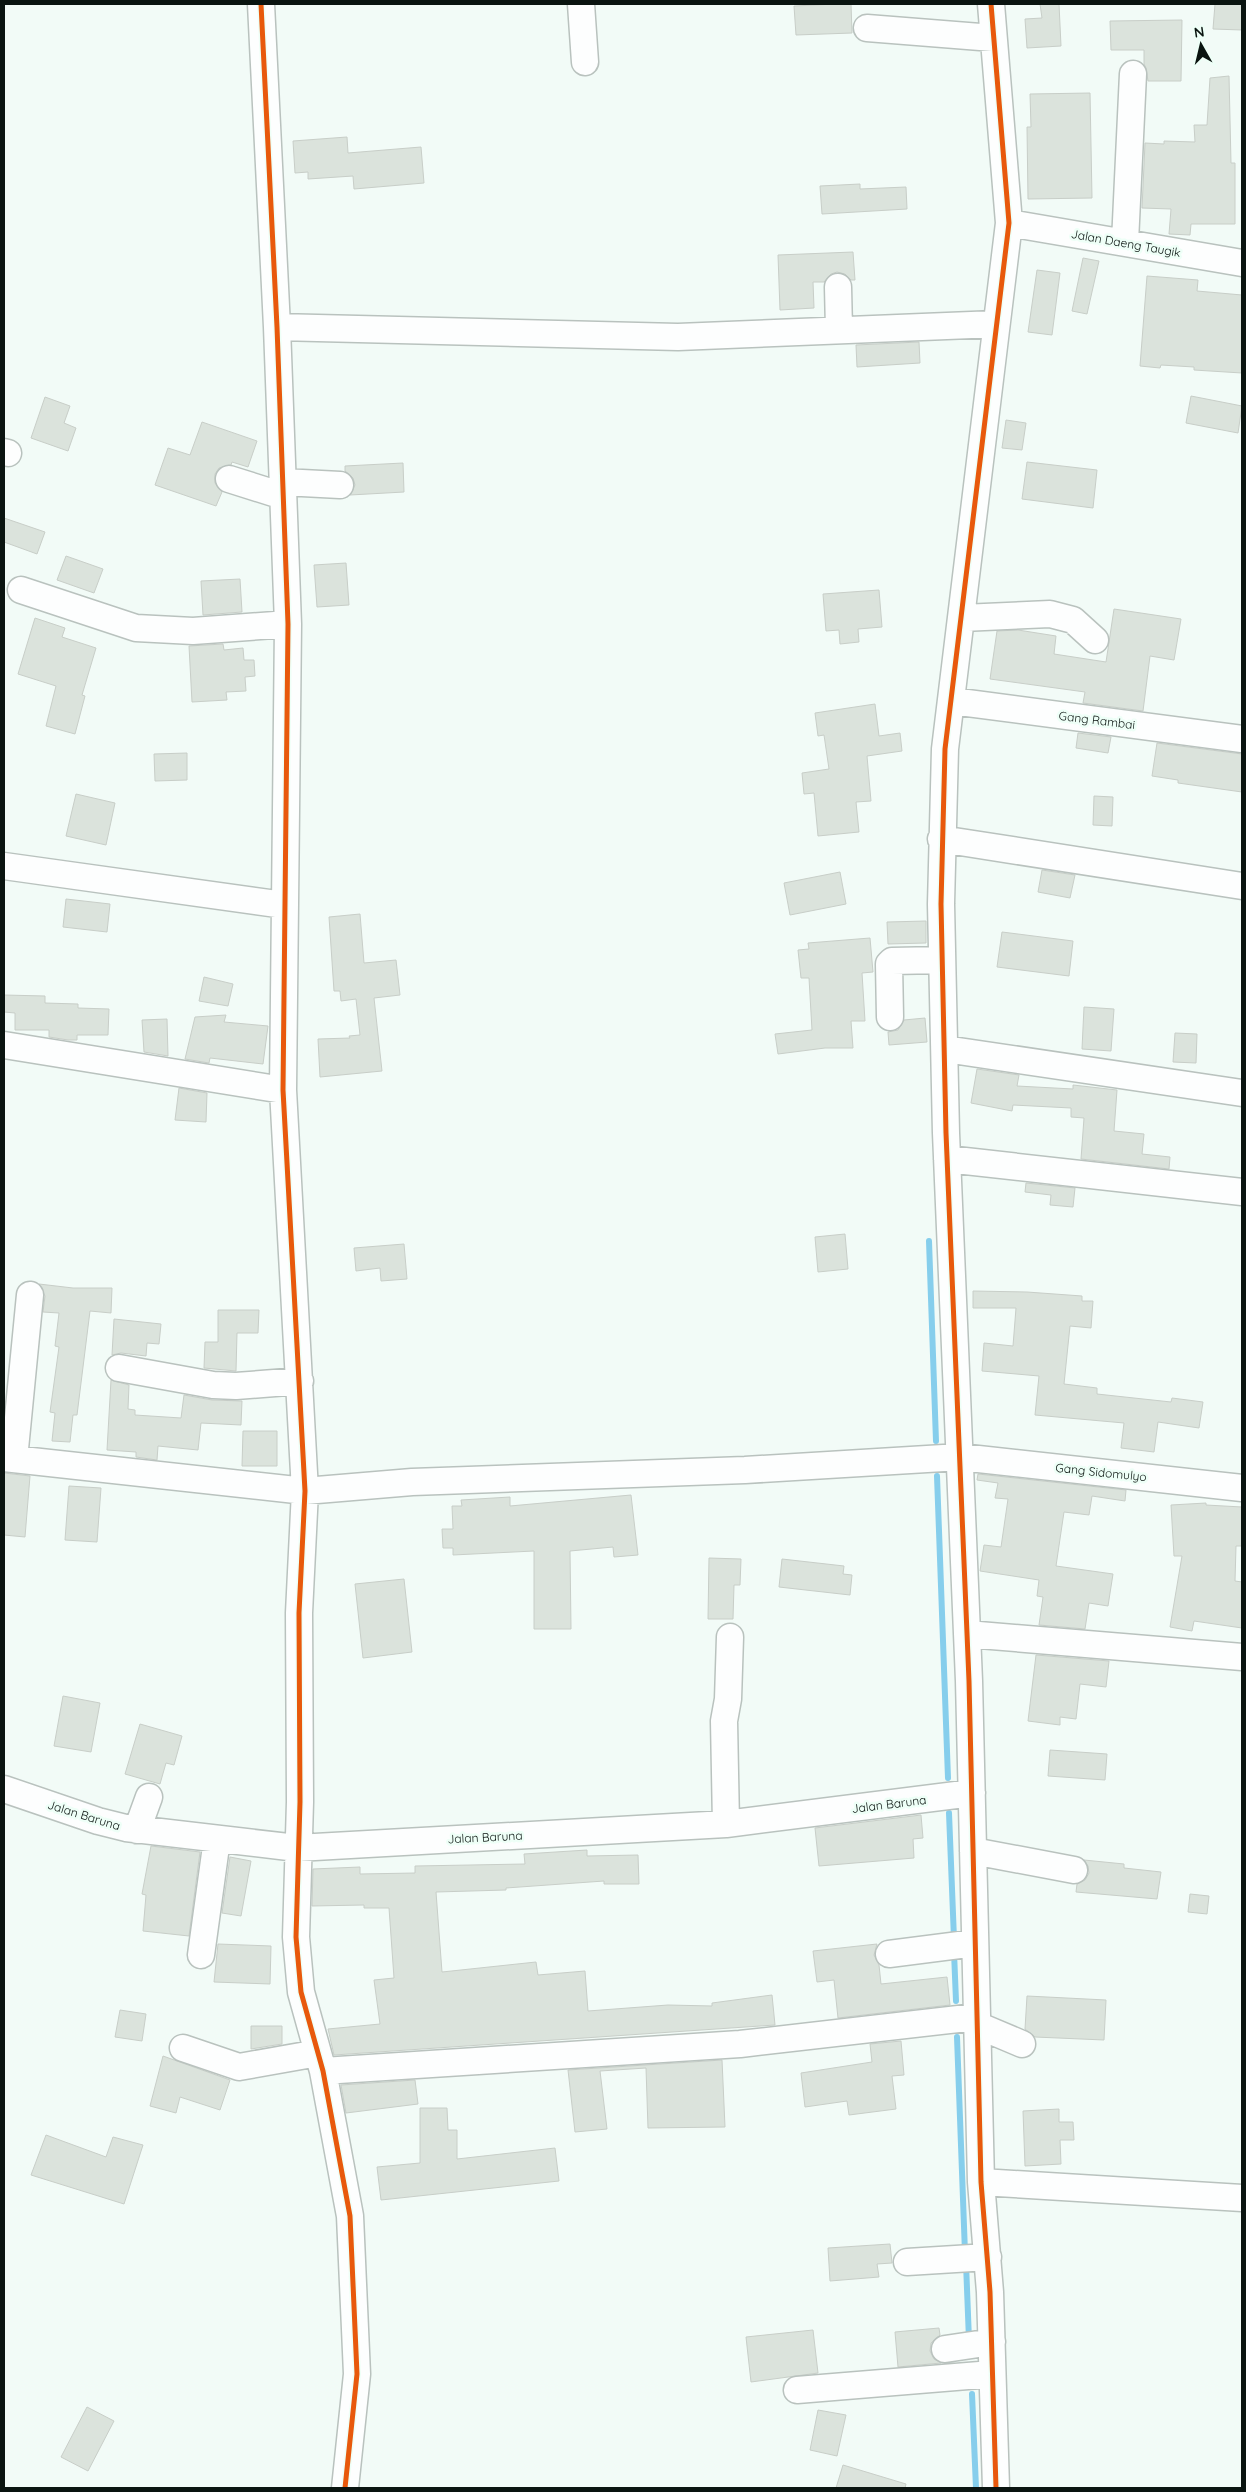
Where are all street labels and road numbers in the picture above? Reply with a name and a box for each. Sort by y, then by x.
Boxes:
street label: Jalan Daeng Taugik [1070,226,1182,260]
street label: Gang Rambai [1058,708,1136,732]
street label: Gang Sidomulyo [1055,1460,1147,1484]
street label: Jalan Baruna [851,1792,927,1816]
street label: Jalan Baruna [46,1797,122,1833]
street label: Jalan Baruna [447,1828,523,1846]

